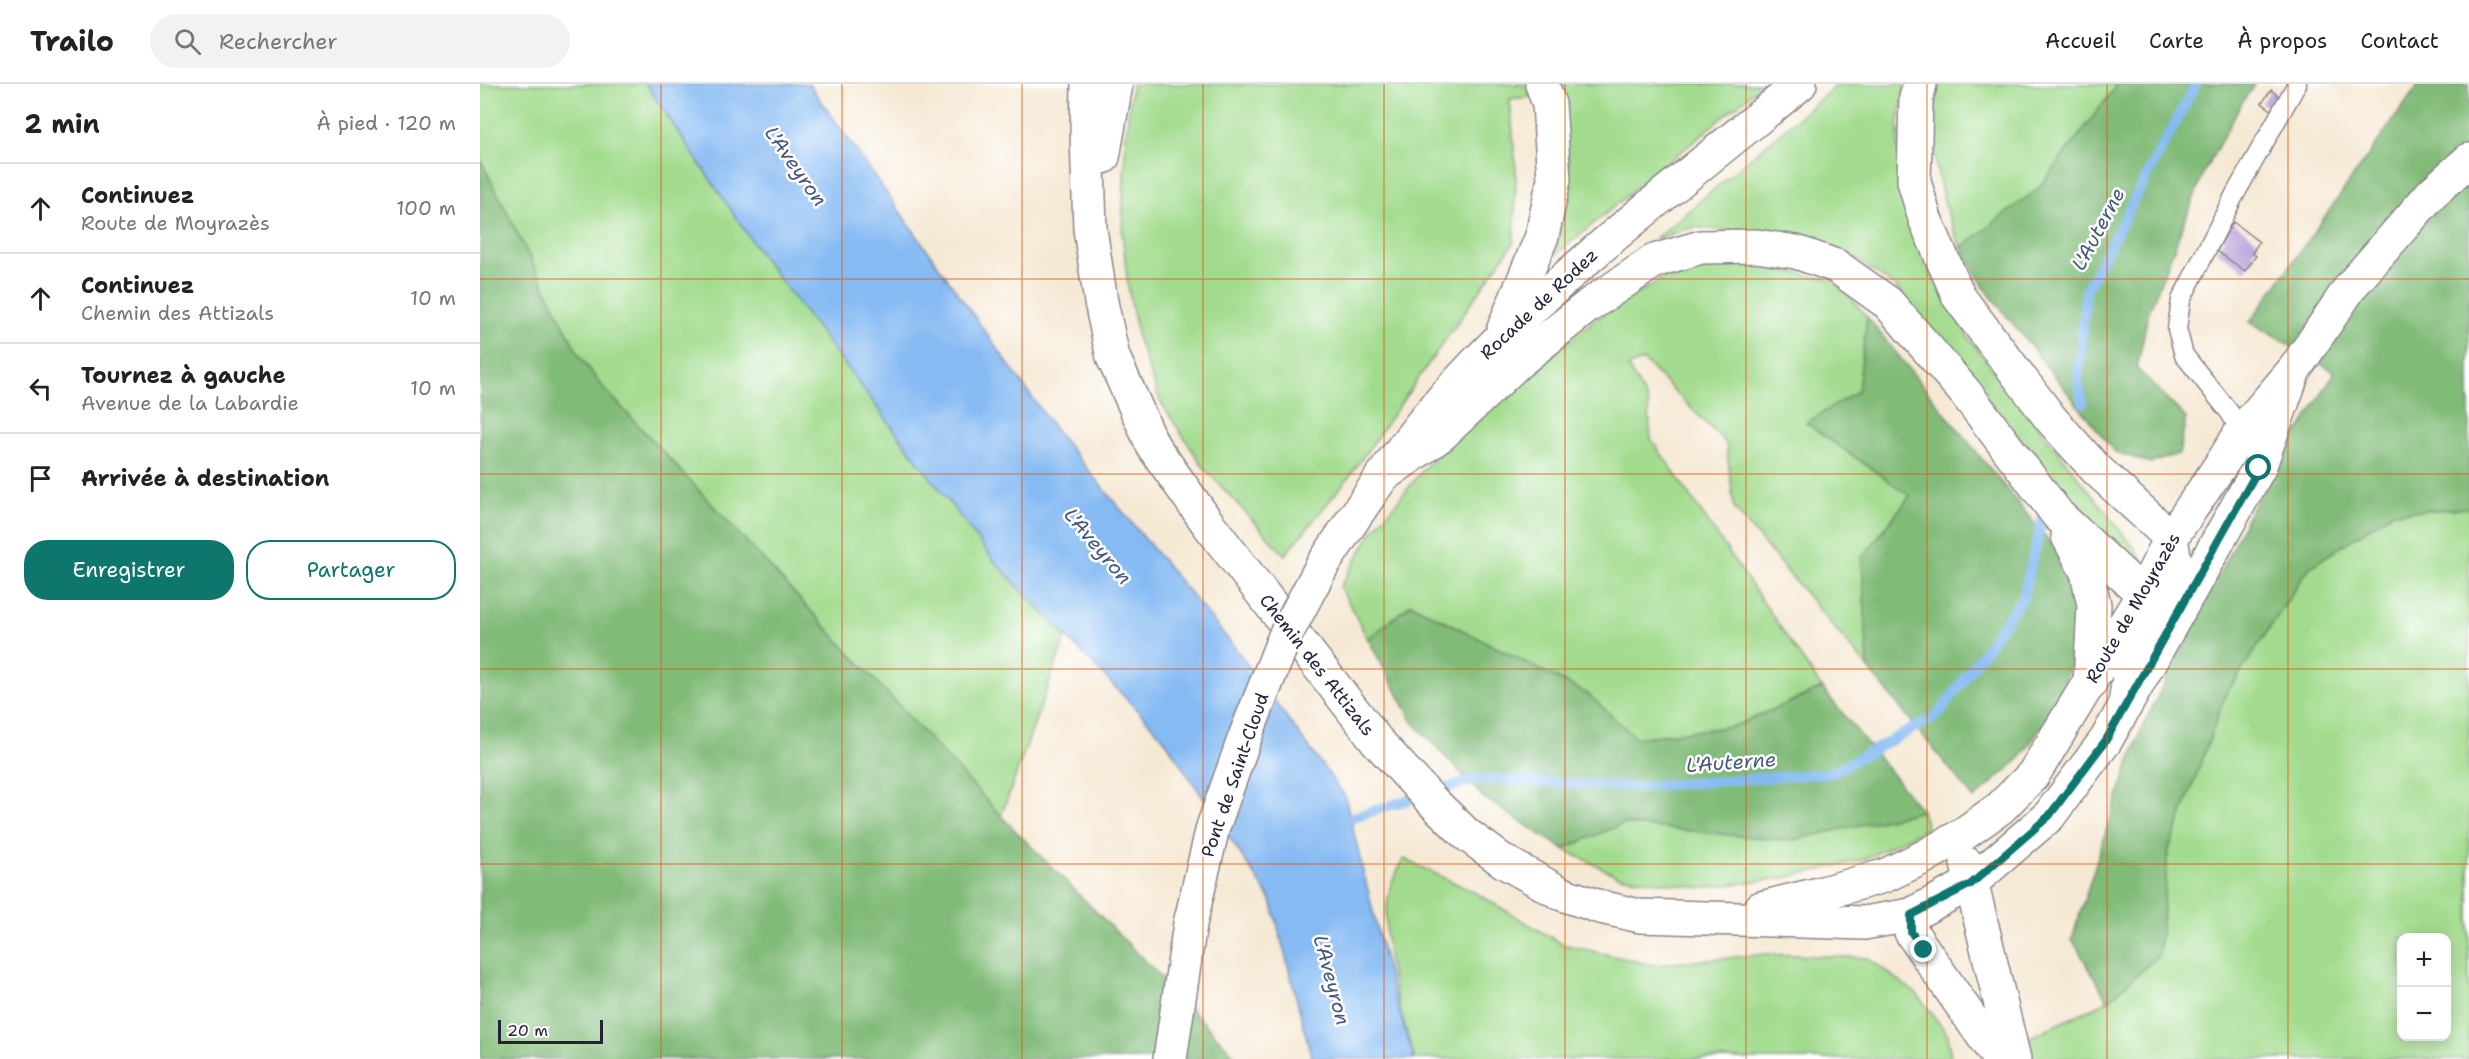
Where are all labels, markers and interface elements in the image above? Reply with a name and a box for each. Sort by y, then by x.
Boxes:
search box [150,14,570,68]
text: Trailo [30,22,114,60]
icon: search [171,25,204,58]
text: Rechercher [219,27,338,56]
text: Accueil [2045,27,2116,55]
text: Carte [2149,27,2204,55]
text: À propos [2237,27,2327,55]
text: Contact [2360,27,2439,55]
text: 2 min [24,106,100,141]
text: À pied · 120 m [316,110,456,136]
water label: L'Aveyron [759,121,833,211]
text: Continuez [81,181,194,210]
water label: L'Auterne [2065,183,2131,275]
icon: ahead [24,192,57,225]
text: 100 m [396,195,456,221]
text: Route de Moyrazès [81,210,270,236]
street label: Rocade de Rodez [1475,243,1603,365]
text: Continuez [81,271,194,300]
icon: ahead [24,282,57,315]
text: 10 m [410,285,456,311]
text: Chemin des Attizals [81,300,274,326]
text: Tournez à gauche [81,361,286,390]
icon: left [24,372,57,405]
text: 10 m [410,375,456,401]
text: Avenue de la Labardie [81,390,299,416]
route start [2245,454,2271,480]
icon: arrive [24,462,57,495]
text: Arrivée à destination [81,464,329,493]
water label: L'Aveyron [1058,502,1138,590]
street label: Route de Moyrazès [2080,528,2186,688]
button: Enregistrer [24,540,234,600]
button: Partager [246,540,456,600]
street label: Chemin des Attizals [1254,589,1380,741]
street label: Pont de Saint-Cloud [1196,690,1274,860]
water label: L'Auterne [1685,746,1777,778]
water label: L'Aveyron [1307,932,1357,1028]
map controls [2397,933,2451,1041]
button: + [2397,933,2451,987]
route end [1910,936,1936,962]
button: − [2397,987,2451,1041]
scale bar [498,1017,603,1044]
text: 20 m [507,1020,548,1041]

